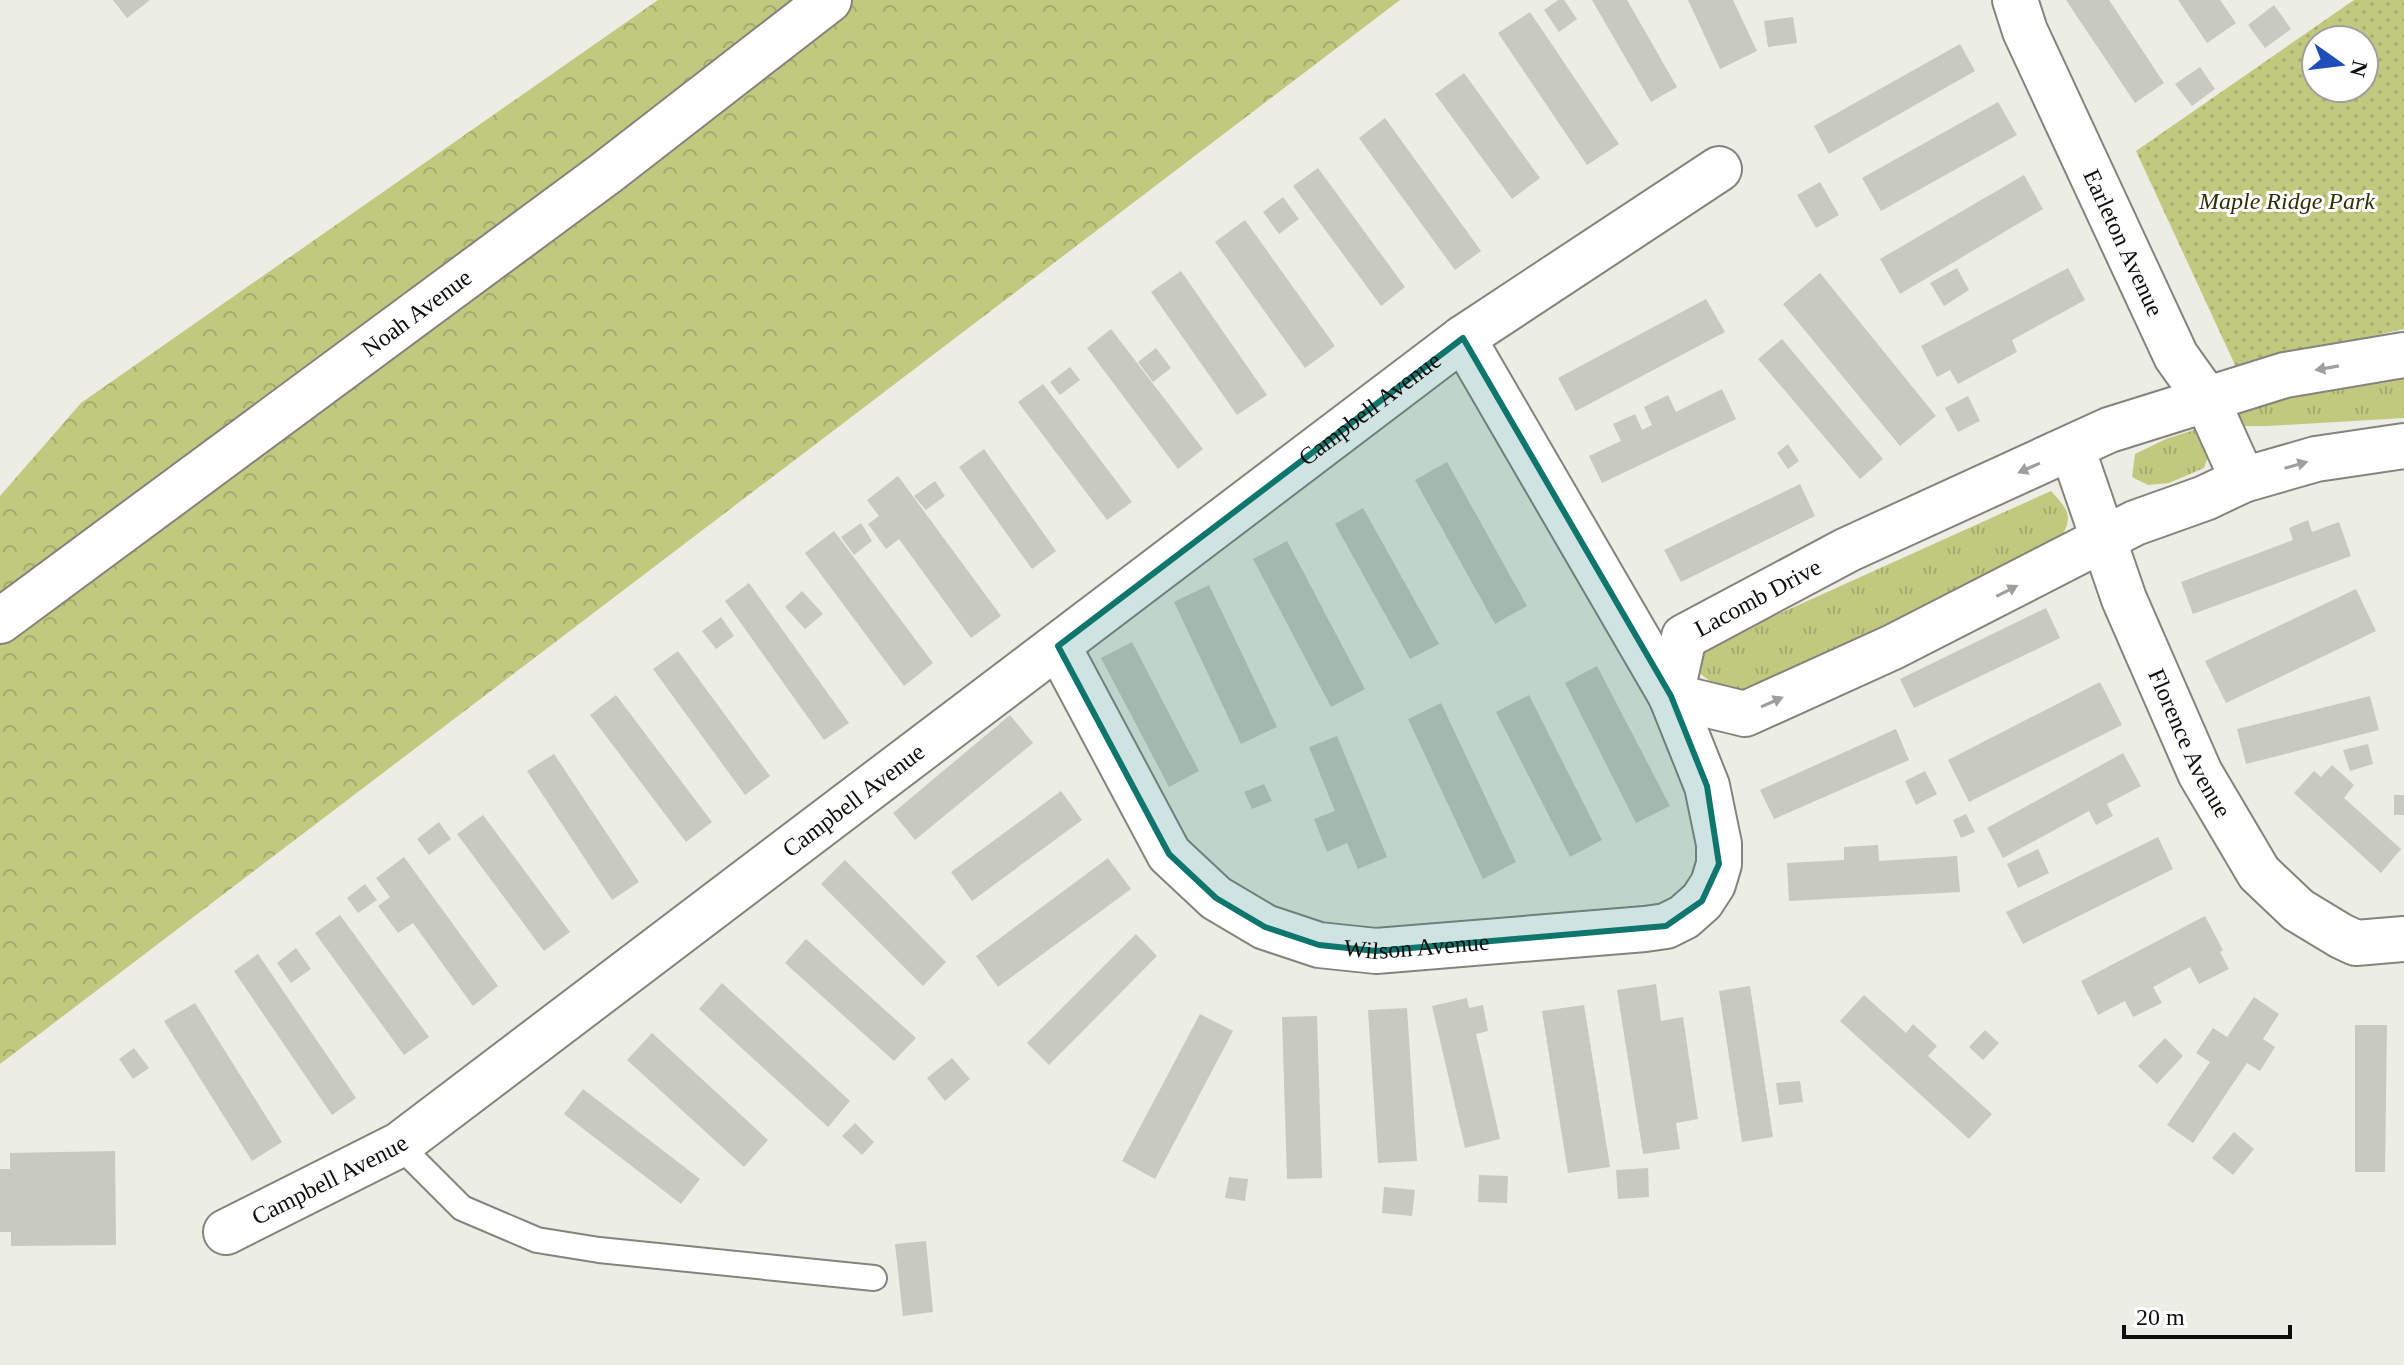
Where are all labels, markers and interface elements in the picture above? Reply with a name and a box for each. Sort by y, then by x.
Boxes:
north arrow [2300,24,2380,104]
text: N [2345,58,2373,80]
street label: Earleton Avenue [2078,165,2169,320]
park label: Maple Ridge Park [2198,188,2375,214]
street label: Noah Avenue [357,264,476,362]
street label: Campbell Avenue [1294,347,1446,471]
one-way arrow [2314,362,2339,375]
one-way arrow [2284,458,2308,471]
one-way arrow [2017,462,2040,475]
street label: Lacomb Drive [1690,553,1825,642]
one-way arrow [1995,584,2018,597]
street label: Florence Avenue [2143,665,2236,822]
one-way arrow [1760,695,1784,709]
street label: Campbell Avenue [777,738,929,862]
street label: Wilson Avenue [1343,929,1490,964]
street label: Campbell Avenue [247,1130,413,1230]
scale bar [2124,1289,2290,1339]
text: 20 m [2136,1304,2185,1330]

